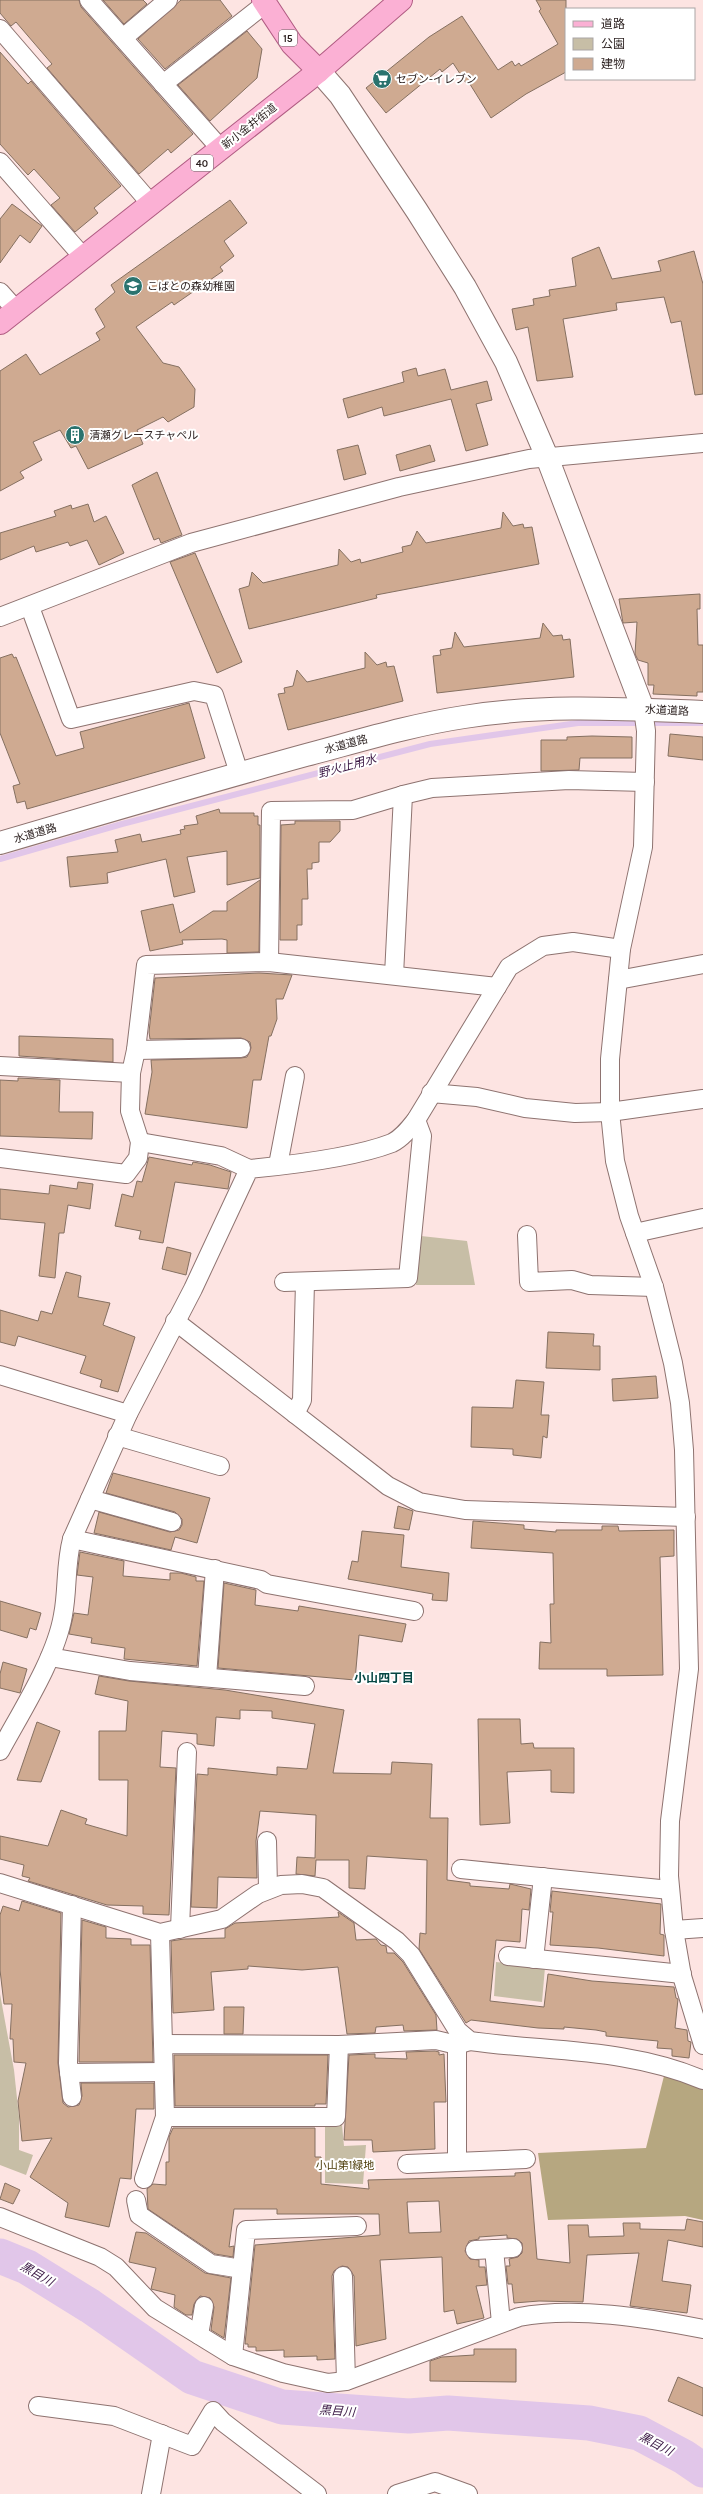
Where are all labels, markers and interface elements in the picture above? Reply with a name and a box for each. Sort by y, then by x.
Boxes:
legend [565,8,695,80]
text: 道路 [601,17,625,31]
road number: 15 [279,30,297,46]
text: 公園 [601,37,625,51]
text: 建物 [601,57,625,71]
supermarket icon: セブン-イレブン [371,68,393,90]
place label: セブン-イレブン [396,73,477,86]
street label: 新小金井街道 [219,101,279,152]
road number: 40 [191,155,213,171]
school or university icon: こばとの森幼稚園 [122,275,144,297]
place label: こばとの森幼稚園 [147,280,235,293]
building icon: 清瀬グレースチャペル [64,424,86,446]
place label: 清瀬グレースチャペル [89,429,198,442]
street label: 水道道路 [645,703,689,718]
street label: 水道道路 [323,733,369,756]
water label: 野火止用水 [316,751,380,781]
street label: 水道道路 [12,821,58,846]
district label: 小山四丁目 [354,1671,414,1685]
park label: 小山第1緑地 [316,2159,374,2172]
water label: 黒目川 [18,2259,58,2290]
water label: 黒目川 [319,2403,357,2419]
water label: 黒目川 [637,2429,677,2460]

